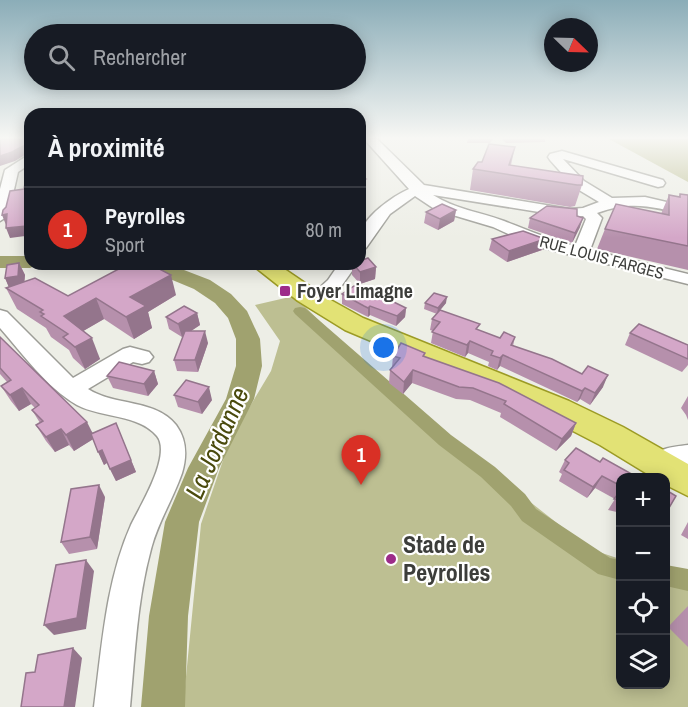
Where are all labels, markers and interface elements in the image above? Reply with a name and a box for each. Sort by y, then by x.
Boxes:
north arrow [544,18,598,72]
search box [24,24,366,90]
icon: search [45,41,78,74]
text: Rechercher [93,42,186,72]
text: À proximité [48,130,165,165]
text: Peyrolles [105,201,185,231]
text: 1 [63,216,72,243]
text: 80 m [306,216,342,243]
street label: RUE LOUIS FARGES [538,230,667,284]
text: Sport [105,231,144,258]
place label: Foyer Limagne [297,277,413,304]
marker: Foyer Limagne [278,284,292,298]
your location [369,333,398,362]
water label: La Jordanne [176,382,257,504]
pin: 1 [342,436,380,485]
map controls [616,473,670,689]
button: + [616,473,670,527]
button: − [616,527,670,581]
place label: Stade de Peyrolles [403,528,491,588]
marker: Stade de Peyrolles [384,552,398,566]
button: locate [616,581,670,635]
button: layers [616,635,670,689]

